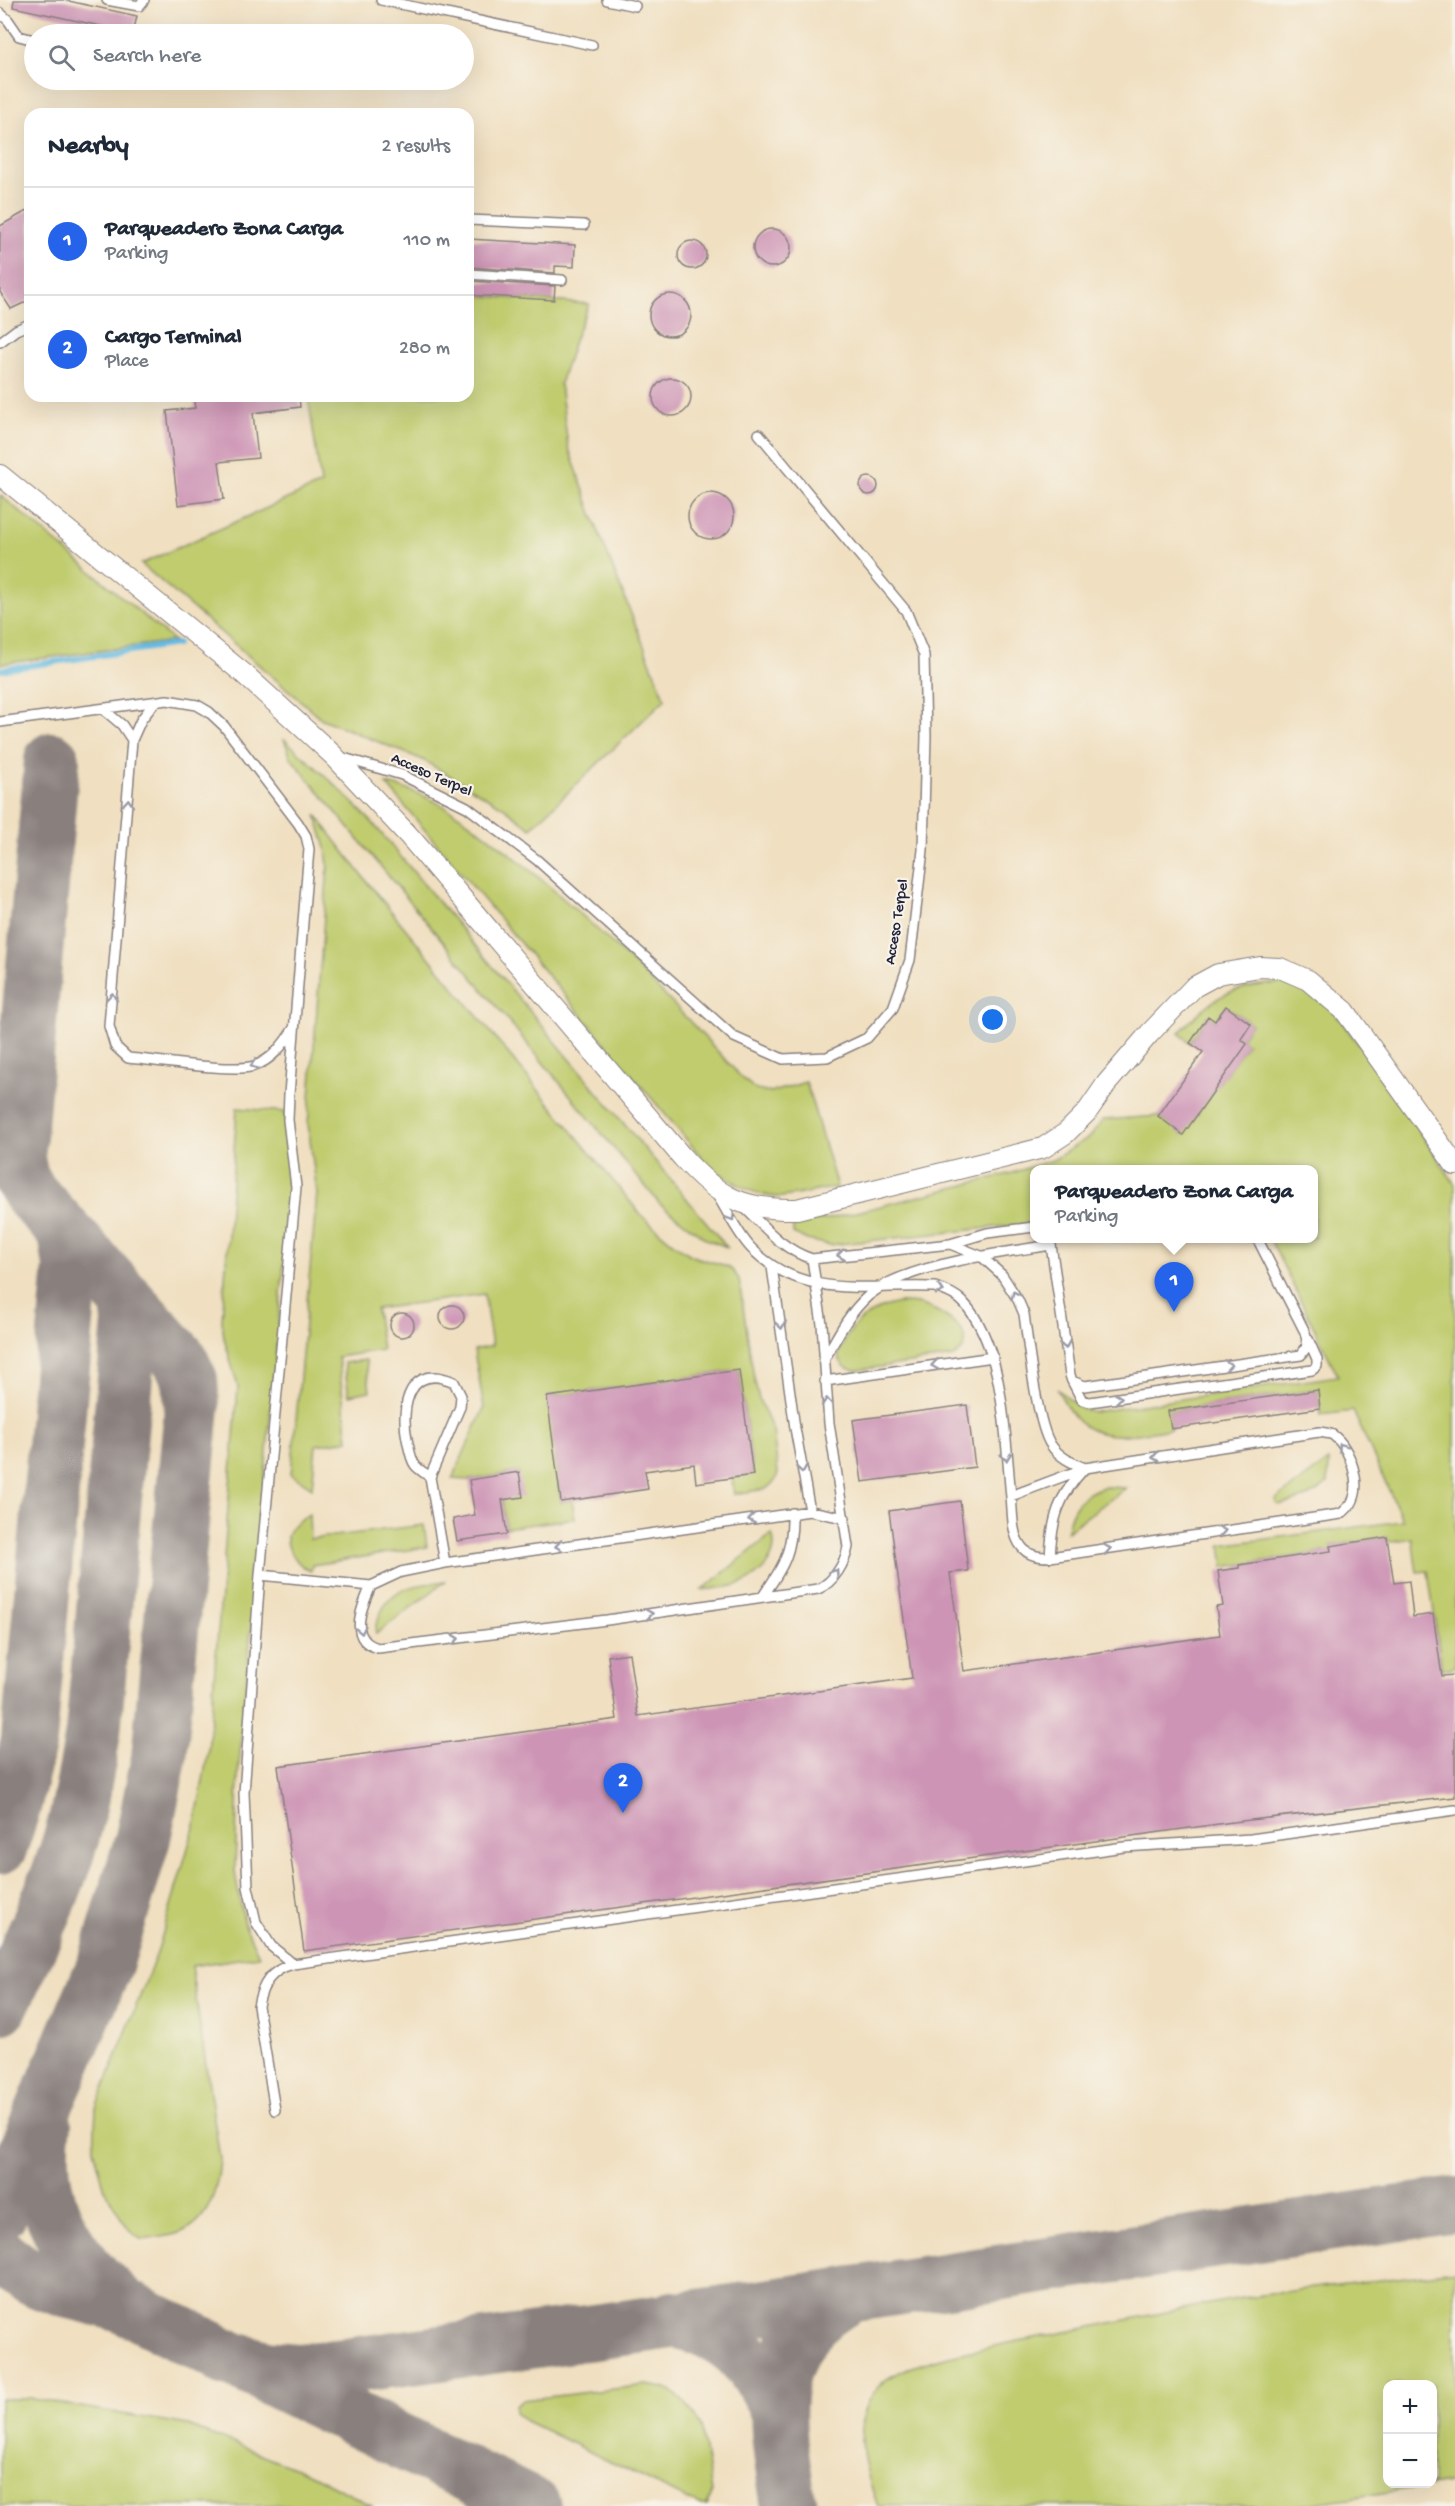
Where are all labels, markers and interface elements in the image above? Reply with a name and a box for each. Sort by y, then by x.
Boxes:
search box [24,24,474,90]
icon: search [45,41,78,74]
text: Search here [93,44,201,70]
text: Nearby [48,132,129,163]
text: 2 results [381,136,450,159]
text: Parqueadero Zona Carga [105,217,343,243]
text: 1 [63,230,72,253]
text: 110 m [404,230,450,253]
text: Parking [105,243,168,266]
text: Cargo Terminal [105,325,242,351]
text: 2 [63,338,72,361]
text: 280 m [399,338,450,361]
text: Place [105,351,149,374]
street label: Acceso Terpel [388,750,474,802]
one-way arrow [121,798,134,807]
street label: Acceso Terpel [882,878,914,966]
one-way arrow [105,992,118,1002]
your location [978,1005,1007,1034]
one-way arrow [249,1057,260,1070]
popup [1030,1165,1318,1243]
text: Parqueadero Zona Carga [1055,1180,1293,1206]
text: Parking [1055,1206,1118,1229]
one-way arrow [724,1211,735,1222]
one-way arrow [837,1249,846,1261]
pin: 1 [1154,1262,1194,1312]
one-way arrow [935,1282,945,1295]
one-way arrow [1011,1290,1022,1301]
one-way arrow [774,1320,786,1329]
one-way arrow [1058,1340,1071,1350]
one-way arrow [930,1359,939,1371]
one-way arrow [1223,1360,1232,1372]
one-way arrow [1113,1393,1122,1405]
one-way arrow [821,1397,834,1406]
one-way arrow [1338,1443,1349,1454]
one-way arrow [1151,1450,1160,1462]
one-way arrow [1000,1452,1012,1462]
one-way arrow [796,1465,808,1474]
one-way arrow [747,1512,756,1524]
one-way arrow [1217,1526,1226,1538]
one-way arrow [554,1540,563,1552]
one-way arrow [1102,1543,1112,1555]
one-way arrow [828,1569,839,1580]
one-way arrow [644,1608,653,1620]
one-way arrow [354,1625,367,1635]
one-way arrow [451,1633,460,1646]
pin: 2 [604,1764,642,1813]
map controls [1383,2380,1437,2488]
button: + [1383,2380,1437,2434]
button: − [1383,2434,1437,2488]

